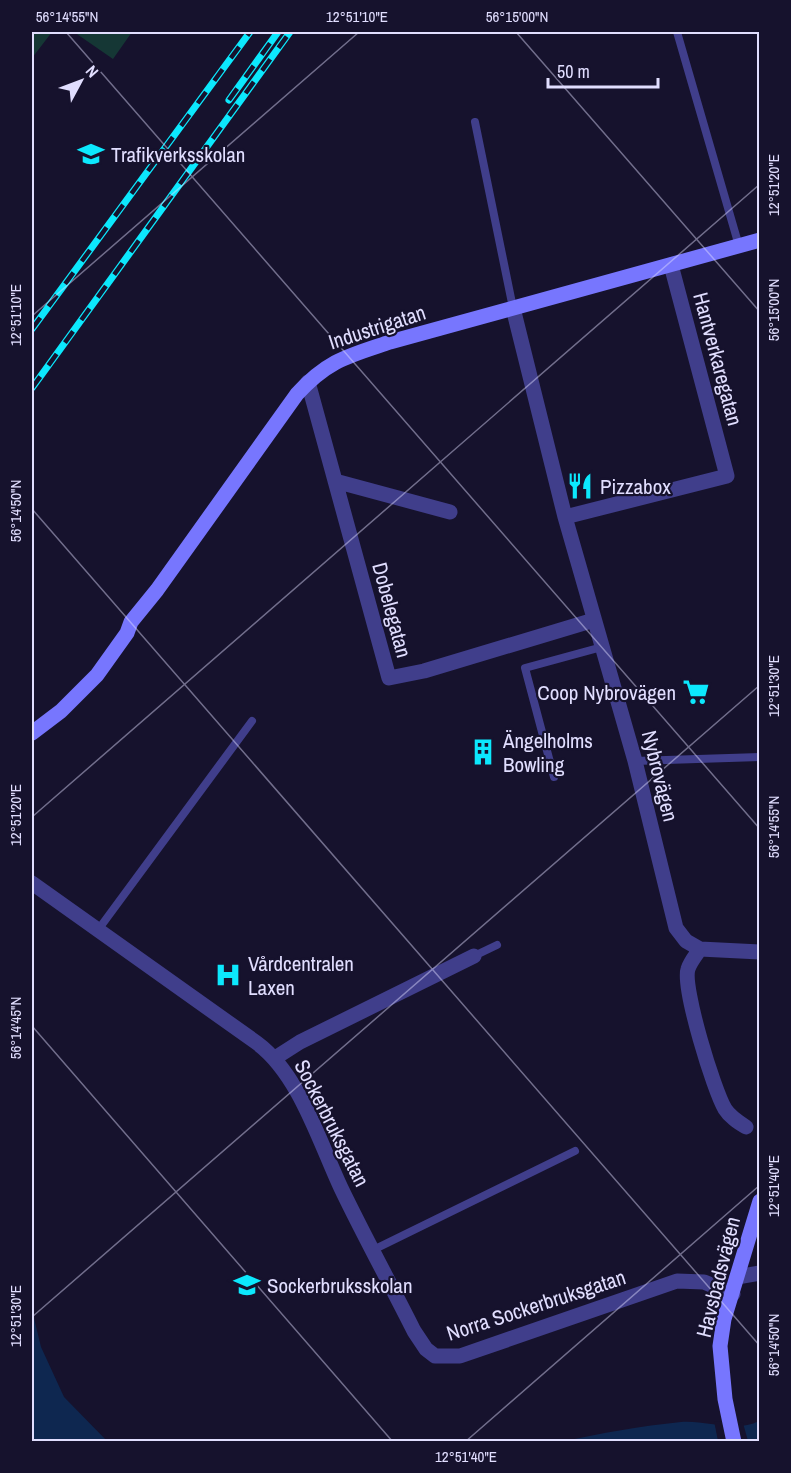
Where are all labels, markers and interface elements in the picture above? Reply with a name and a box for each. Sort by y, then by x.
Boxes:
text: 56°14'55"N [36,6,98,27]
text: 12°51'10"E [326,6,388,27]
text: 56°15'00"N [486,6,548,27]
north arrow [51,51,111,111]
scale bar [548,51,658,89]
text: 50 m [557,59,590,84]
text: N [81,60,104,82]
school or university icon: Trafikverksskolan [76,139,106,169]
place label: Trafikverksskolan [111,140,245,169]
text: 12°51'20"E [763,154,784,216]
text: 56°15'00"N [763,279,784,341]
text: 12°51'10"E [5,284,26,346]
street label: Hantverkaregatan [686,289,750,429]
street label: Industrigatan [325,298,429,356]
restaurant icon: Pizzabox [565,471,595,501]
place label: Pizzabox [600,472,671,501]
text: 56°14'50"N [5,480,26,542]
street label: Dobelegatan [365,559,419,661]
text: 12°51'30"E [763,655,784,717]
supermarket icon: Coop Nybrovägen [681,677,711,707]
place label: Coop Nybrovägen [537,678,676,707]
place label: Ängelholms Bowling [502,726,593,779]
street label: Nybrovägen [635,727,685,825]
building icon: Ängelholms Bowling [468,737,498,767]
text: 12°51'20"E [5,784,26,846]
text: 56°14'55"N [763,796,784,858]
place label: Vårdcentralen Laxen [248,949,354,1002]
hospital icon: Vårdcentralen Laxen [213,960,243,990]
text: 56°14'45"N [5,997,26,1059]
street label: Sockerbruksgatan [288,1055,376,1191]
text: 12°51'40"E [763,1155,784,1217]
street label: Havsbadsvägen [689,1214,747,1340]
street label: Norra Sockerbruksgatan [443,1262,629,1348]
school or university icon: Sockerbruksskolan [232,1270,262,1300]
place label: Sockerbruksskolan [267,1271,412,1300]
text: 12°51'30"E [5,1285,26,1347]
text: 56°14'50"N [763,1314,784,1376]
text: 12°51'40"E [435,1446,497,1467]

